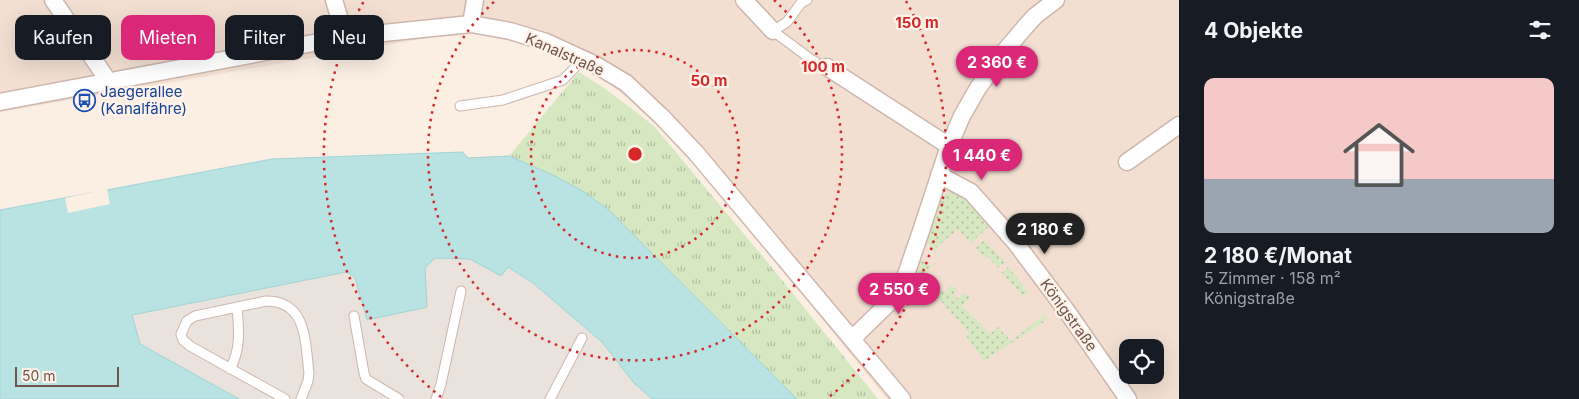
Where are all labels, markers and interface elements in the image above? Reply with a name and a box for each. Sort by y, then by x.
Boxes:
text: 150 m [895,13,939,32]
chip: Kaufen [15,15,111,60]
chip: Mieten [121,15,215,60]
chip: Filter [225,15,304,60]
chip: Neu [314,15,384,60]
icon: filters [1526,16,1554,44]
text: 4 Objekte [1204,18,1303,43]
street label: Kanalstraße [523,28,607,80]
pin: 2 360 € [951,46,1043,88]
text: 2 360 € [967,52,1027,72]
text: 100 m [801,57,845,76]
text: 50 m [691,71,727,90]
place label: Jaegerallee (Kanalfähre) [100,82,187,118]
bus stop icon: Jaegerallee (Kanalfähre) [72,88,96,112]
icon: home [1334,110,1424,200]
pin: 1 440 € [936,138,1028,181]
centre of rings [626,145,644,163]
text: 1 440 € [953,145,1011,165]
pin: 2 180 € [999,212,1091,255]
text: 2 180 € [1017,219,1073,239]
text: 2 180 €/Monat [1204,243,1352,268]
text: 5 Zimmer · 158 m² [1204,268,1341,288]
pin: 2 550 € [853,272,945,315]
street label: Königstraße [1036,275,1102,355]
text: 2 550 € [869,279,929,299]
text: Königstraße [1204,288,1295,308]
map controls [1119,339,1164,384]
button: locate [1119,339,1164,384]
scale bar [15,364,119,387]
text: 50 m [22,367,56,384]

